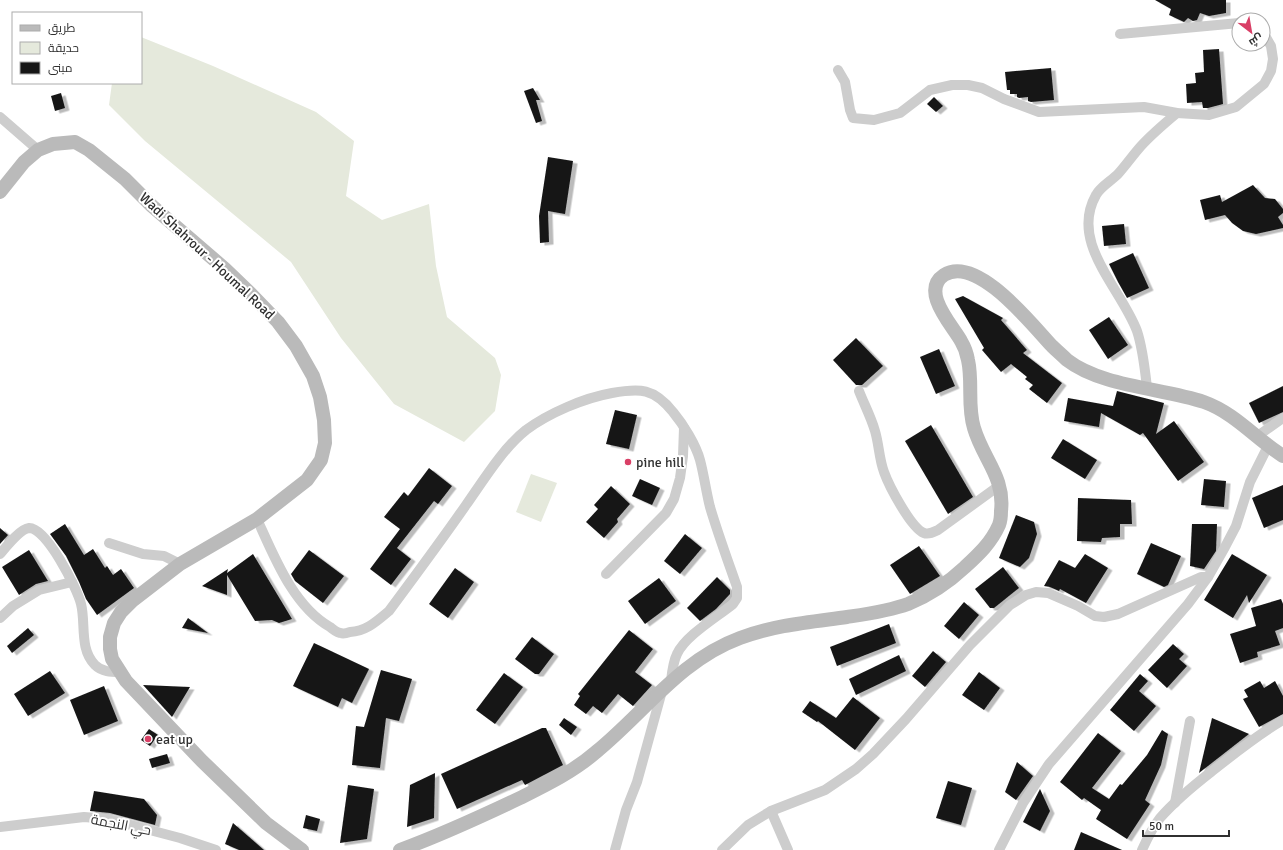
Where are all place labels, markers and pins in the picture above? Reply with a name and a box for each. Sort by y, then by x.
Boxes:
place label: pine hill [636,454,684,471]
marker: pine hill [623,457,633,467]
place label: eat up [156,731,193,748]
marker: eat up [143,734,153,744]

